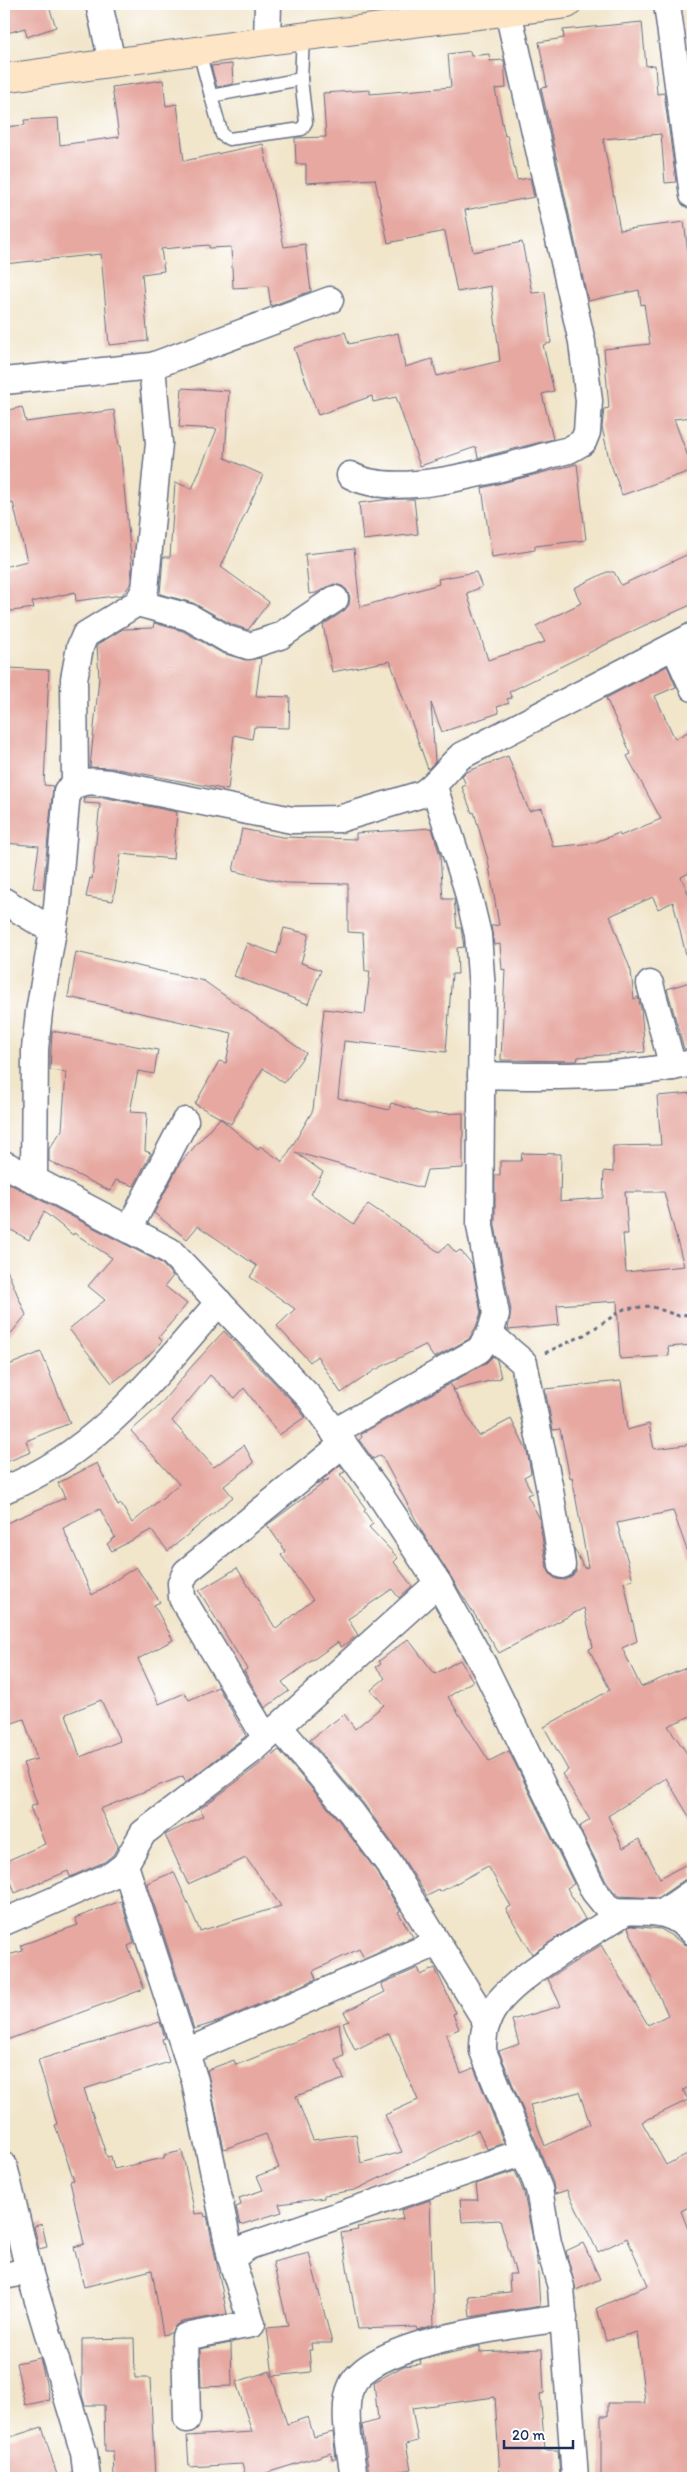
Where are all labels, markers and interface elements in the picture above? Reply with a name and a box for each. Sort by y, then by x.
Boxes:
scale bar [504,2417,573,2449]
text: 20 m [512,2426,546,2444]

